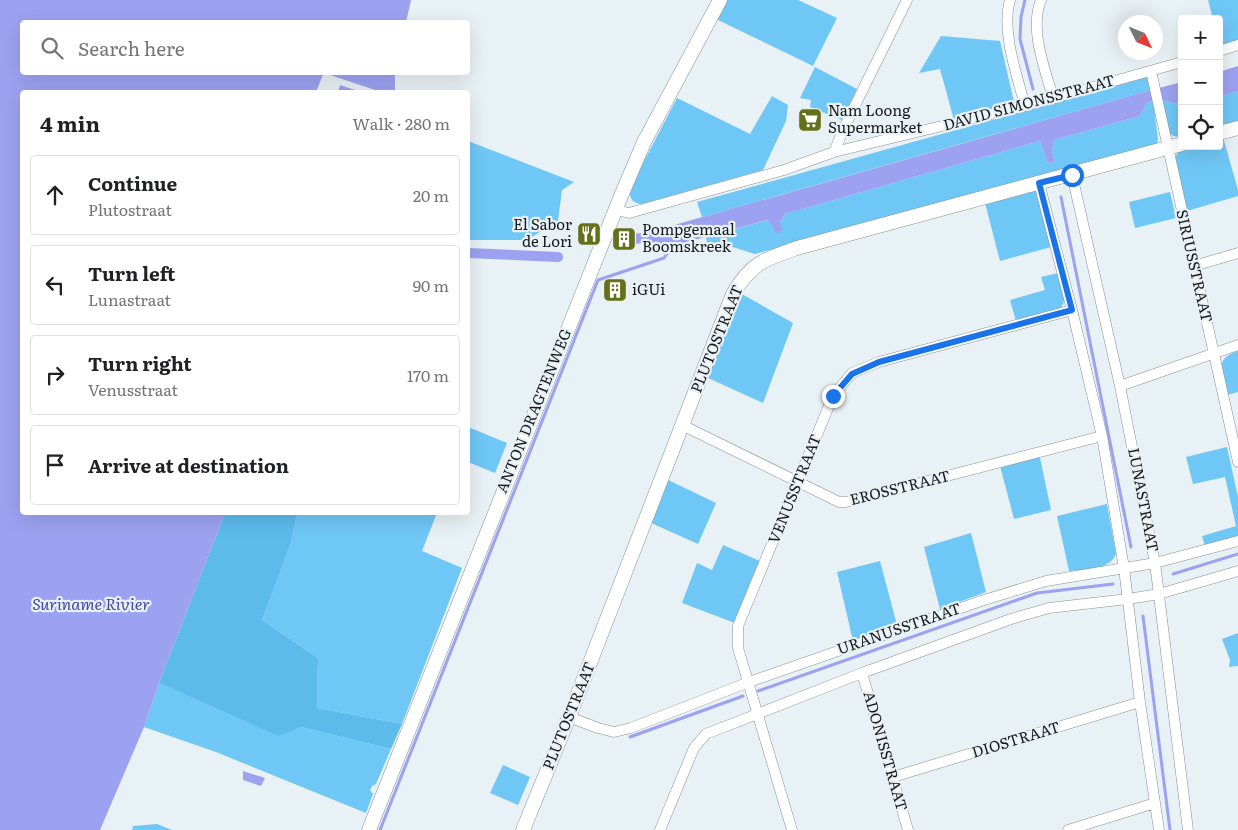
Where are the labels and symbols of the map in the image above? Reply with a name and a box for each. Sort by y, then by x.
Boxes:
north arrow [1118,15,1163,60]
street label: DAVID SIMONSSTRAAT [940,68,1117,136]
place label: Nam Loong Supermarket [828,98,922,138]
supermarket icon: Nam Loong Supermarket [797,107,823,133]
route start [1061,164,1084,187]
street label: SIRIUSSTRAAT [1171,207,1220,324]
place label: El Sabor de Lori [513,212,572,252]
place label: Pompgemaal Boomskreek [642,217,735,257]
restaurant icon: El Sabor de Lori [576,221,602,247]
building icon: Pompgemaal Boomskreek [611,226,637,252]
building icon: iGUi [602,277,628,303]
place label: iGUi [632,277,665,300]
street label: PLUTOSTRAAT [683,281,748,396]
street label: ANTON DRAGTENWEG [489,325,576,496]
route end [822,385,845,408]
street label: VENUSSTRAAT [761,430,826,547]
street label: LUNASTRAAT [1123,445,1166,554]
street label: EROSSTRAAT [847,463,952,510]
water label: Suriname Rivier [32,591,150,615]
street label: URANUSSTRAAT [833,596,964,660]
street label: PLUTOSTRAAT [535,658,600,773]
street label: ADONISSTRAAT [858,688,915,813]
street label: DIOSTRAAT [969,714,1063,763]

